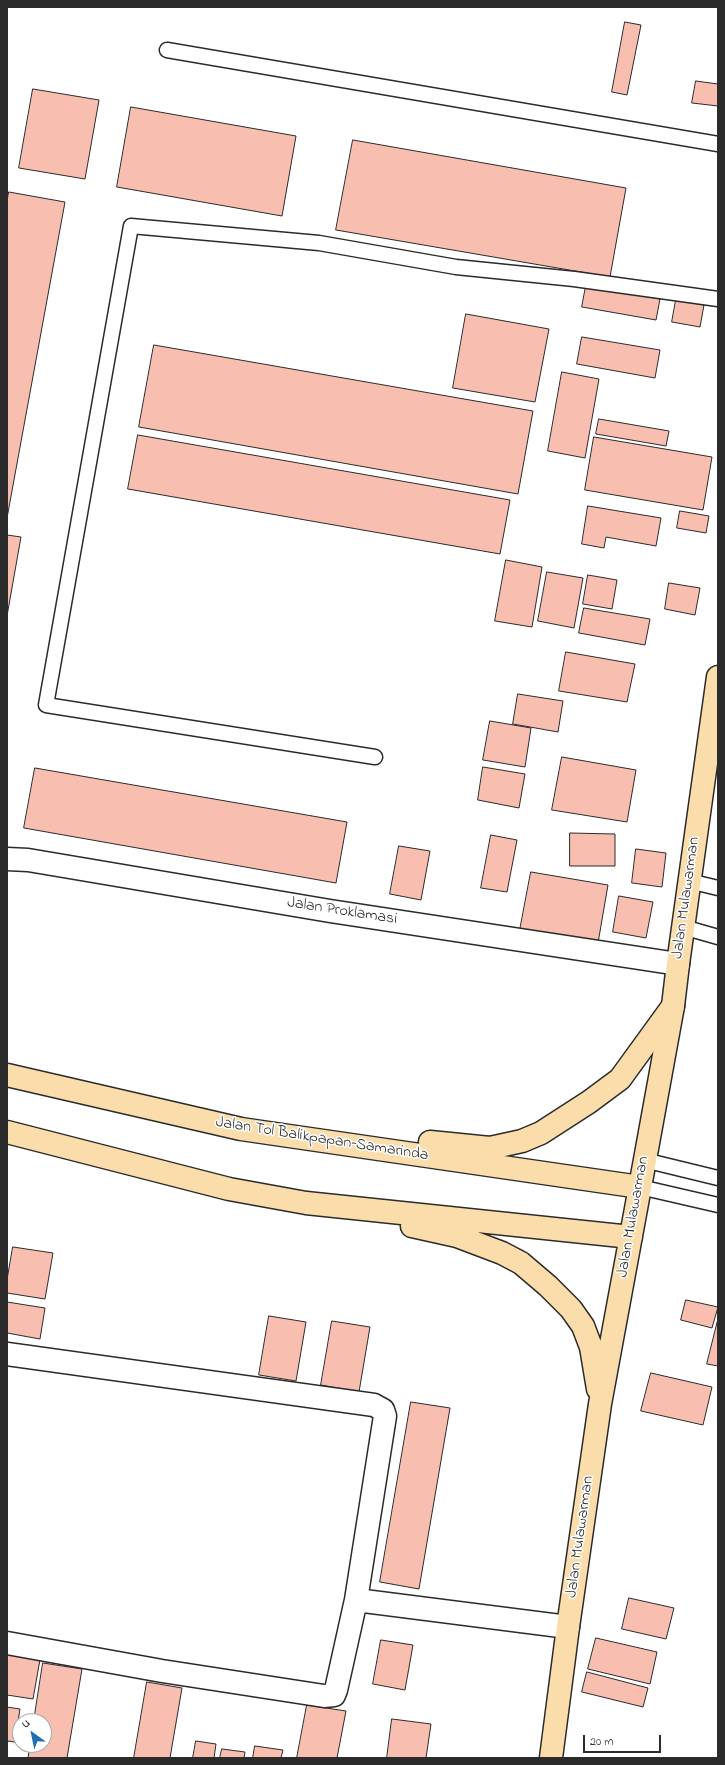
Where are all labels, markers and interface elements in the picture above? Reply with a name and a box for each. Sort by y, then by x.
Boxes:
street label: Jalan Mulawarman [669,836,705,960]
street label: Jalan Proklamasi [286,894,398,930]
street label: Jalan Tol Balikpapan–Samarinda [214,1114,430,1166]
street label: Jalan Mulawarman [614,1155,654,1279]
street label: Jalan Mulawarman [563,1475,599,1599]
north arrow [12,1713,52,1753]
text: U [19,1715,33,1732]
scale bar [585,1727,663,1753]
text: 20 m [590,1733,613,1751]

